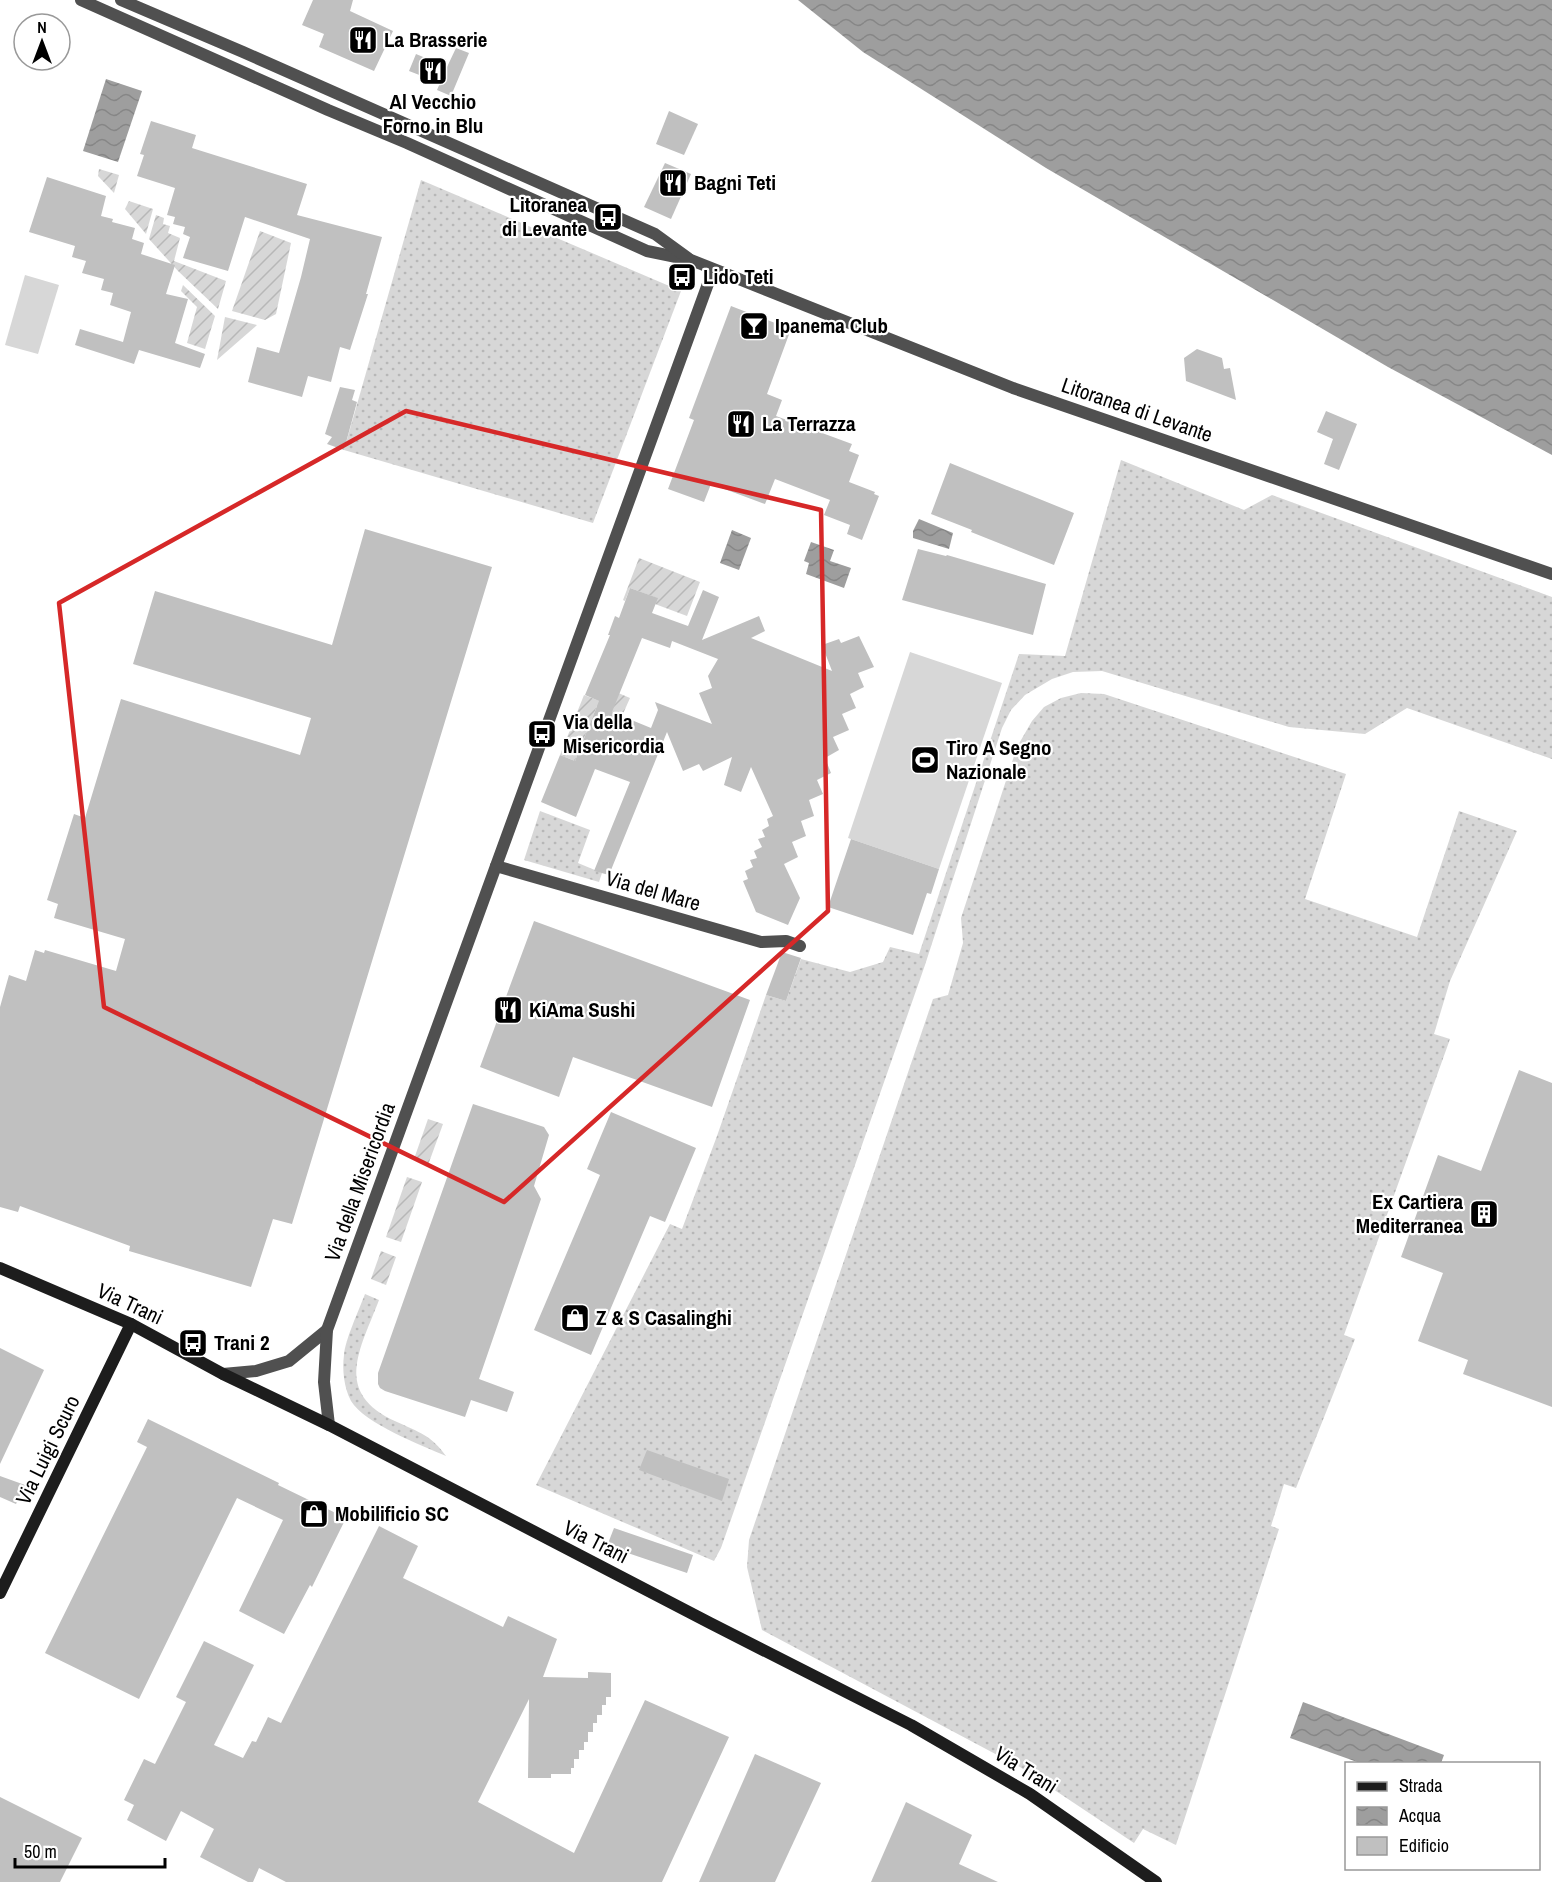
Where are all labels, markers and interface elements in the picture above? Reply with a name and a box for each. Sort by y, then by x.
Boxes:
north arrow [12,12,72,72]
text: N [37,16,47,38]
restaurant icon: La Brasserie [347,24,379,56]
place label: La Brasserie [384,25,487,54]
restaurant icon: Al Vecchio Forno in Blu [417,55,449,87]
place label: Al Vecchio Forno in Blu [383,87,483,140]
restaurant icon: Bagni Teti [657,167,689,199]
place label: Bagni Teti [694,168,776,197]
place label: Litoranea di Levante [502,190,587,243]
bus stop icon: Litoranea di Levante [592,201,624,233]
bus stop icon: Lido Teti [666,261,698,293]
place label: Lido Teti [703,262,774,291]
bar icon: Ipanema Club [738,310,770,342]
place label: Ipanema Club [775,311,888,340]
street label: Litoranea di Levante [1058,370,1217,449]
restaurant icon: La Terrazza [725,408,757,440]
place label: La Terrazza [762,409,856,438]
place label: Via della Misericordia [563,707,665,760]
bus stop icon: Via della Misericordia [526,718,558,750]
place label: Tiro A Segno Nazionale [946,733,1052,786]
sports icon: Tiro A Segno Nazionale [909,744,941,776]
street label: Via del Mare [602,863,704,918]
restaurant icon: KiAma Sushi [492,994,524,1026]
place label: KiAma Sushi [529,995,635,1024]
street label: Via della Misericordia [317,1098,402,1265]
place label: Ex Cartiera Mediterranea [1356,1187,1463,1240]
building icon: Ex Cartiera Mediterranea [1468,1198,1500,1230]
street label: Via Trani [93,1276,168,1331]
shop icon: Z & S Casalinghi [559,1302,591,1334]
place label: Z & S Casalinghi [596,1303,732,1332]
bus stop icon: Trani 2 [177,1327,209,1359]
place label: Trani 2 [214,1328,270,1357]
street label: Via Luigi Scuro [9,1390,87,1509]
shop icon: Mobilificio SC [298,1498,330,1530]
place label: Mobilificio SC [335,1499,449,1528]
street label: Via Trani [559,1513,634,1570]
street label: Via Trani [989,1739,1063,1800]
legend [1345,1762,1540,1870]
text: Strada [1399,1773,1443,1798]
text: Acqua [1398,1803,1441,1828]
scale bar [15,1831,165,1869]
text: Edificio [1399,1833,1449,1858]
text: 50 m [24,1839,57,1864]

